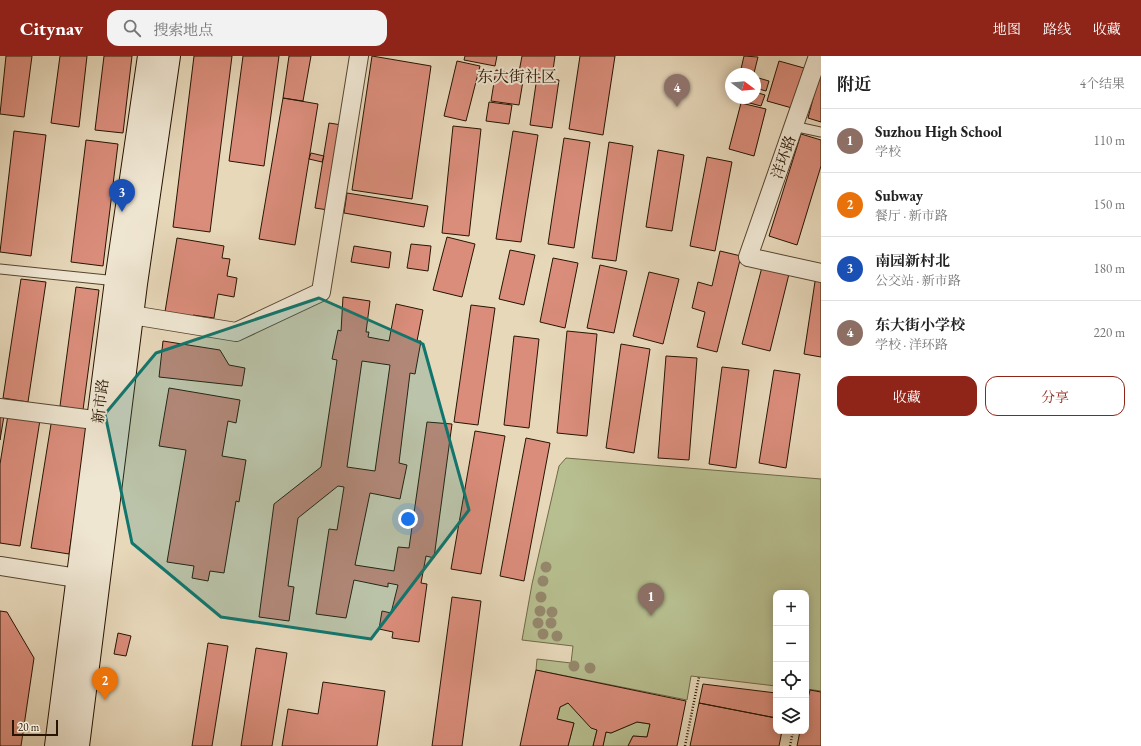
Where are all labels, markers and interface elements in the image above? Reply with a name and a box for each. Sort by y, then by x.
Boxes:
search box [107,10,387,46]
text: Citynav [20,16,83,41]
icon: search [121,17,143,39]
text: 搜索地点 [153,20,213,39]
text: 地图 [993,20,1021,38]
text: 路线 [1043,20,1071,38]
text: 收藏 [1093,20,1121,38]
district label: 东大街社区 [477,66,557,87]
north arrow [725,68,761,104]
text: 附近 [837,73,871,95]
pin: 4 [664,74,690,107]
text: 4个结果 [1080,75,1125,92]
text: Suzhou High School [875,122,1002,141]
text: 1 [847,132,853,149]
text: 110 m [1094,132,1125,149]
street label: 洋环路 [767,133,799,181]
text: 学校 [875,143,901,160]
pin: 3 [109,179,135,212]
text: Subway [875,186,923,205]
text: 2 [847,196,853,213]
text: 150 m [1094,196,1125,213]
text: 餐厅 · 新市路 [875,207,948,224]
text: 南园新村北 [875,251,950,270]
text: 3 [847,260,853,277]
text: 180 m [1094,260,1125,277]
text: 公交站 · 新市路 [875,272,961,289]
text: 东大街小学校 [875,315,965,334]
text: 4 [847,324,853,341]
text: 220 m [1094,324,1125,341]
text: 学校 · 洋环路 [875,336,948,353]
button: 收藏 [837,376,977,416]
button: 分享 [985,376,1125,416]
street label: 新市路 [88,378,112,424]
your location [398,509,418,529]
pin: 1 [638,583,664,616]
map controls [773,590,809,734]
button: + [773,590,809,626]
button: − [773,626,809,662]
button: locate [773,662,809,698]
pin: 2 [92,667,118,700]
button: layers [773,698,809,734]
scale bar [12,718,58,737]
text: 20 m [18,720,39,734]

